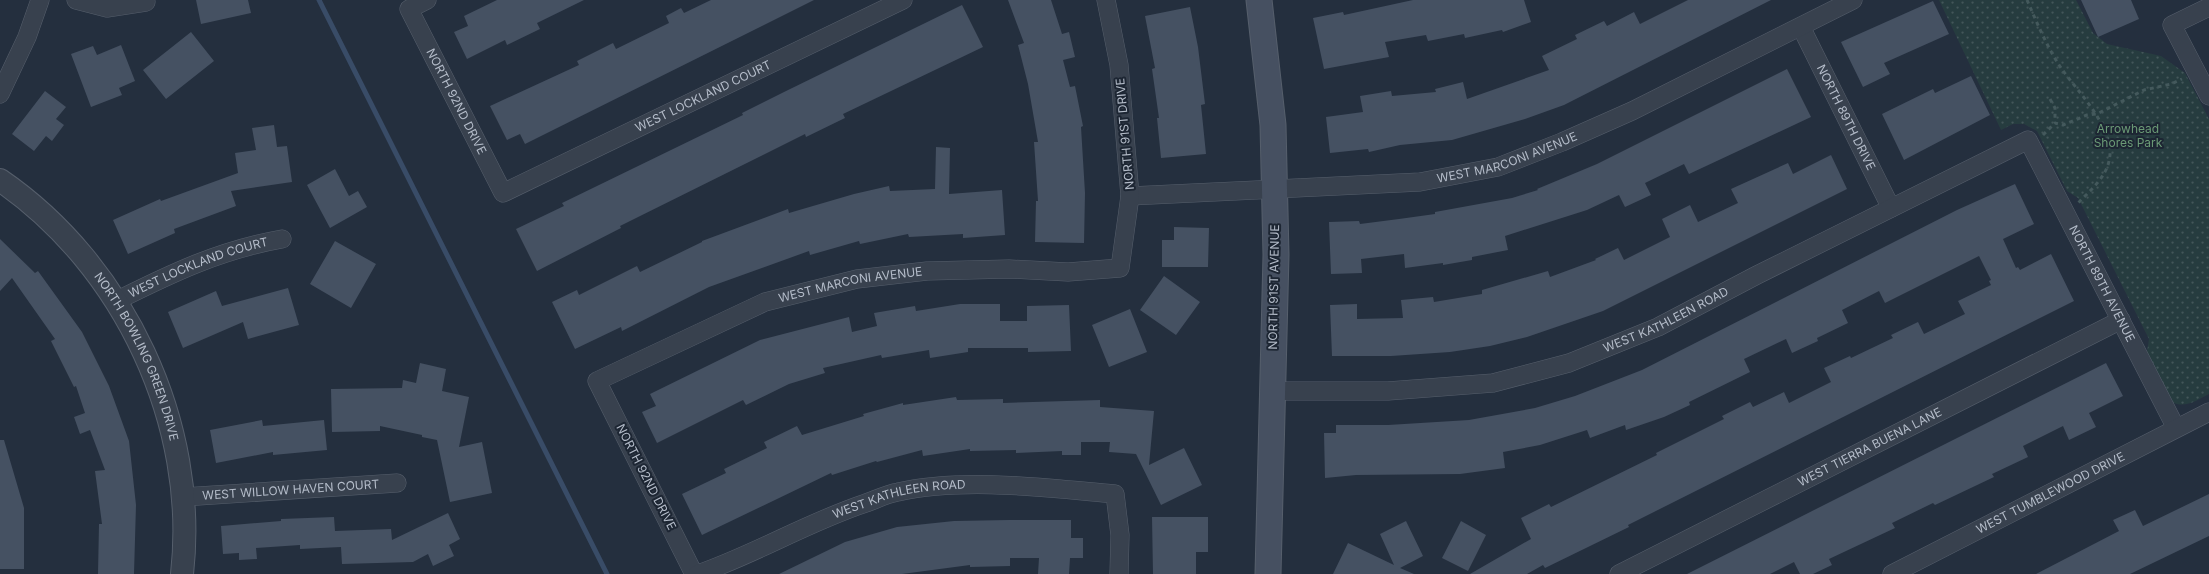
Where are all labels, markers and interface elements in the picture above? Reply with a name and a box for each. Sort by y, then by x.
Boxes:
street label: NORTH 92ND DRIVE [423,46,490,157]
street label: WEST LOCKLAND COURT [633,57,773,135]
street label: NORTH 89TH DRIVE [1814,62,1879,173]
street label: NORTH 91ST DRIVE [1112,77,1137,191]
park label: Arrowhead Shores Park [2094,121,2163,150]
street label: WEST MARCONI AVENUE [1436,128,1579,186]
street label: NORTH 89TH AVENUE [2066,223,2138,344]
street label: NORTH 91ST AVENUE [1265,224,1282,350]
street label: WEST LOCKLAND COURT [126,234,270,301]
street label: WEST MARCONI AVENUE [777,264,923,305]
street label: NORTH BOWLING GREEN DRIVE [91,269,182,442]
street label: WEST KATHLEEN ROAD [1601,283,1731,355]
street label: WEST TIERRA BUENA LANE [1795,404,1944,489]
street label: NORTH 92ND DRIVE [613,421,680,532]
street label: WEST TUMBLEWOOD DRIVE [1974,448,2127,537]
street label: WEST WILLOW HAVEN COURT [202,476,380,503]
street label: WEST KATHLEEN ROAD [830,477,966,522]

